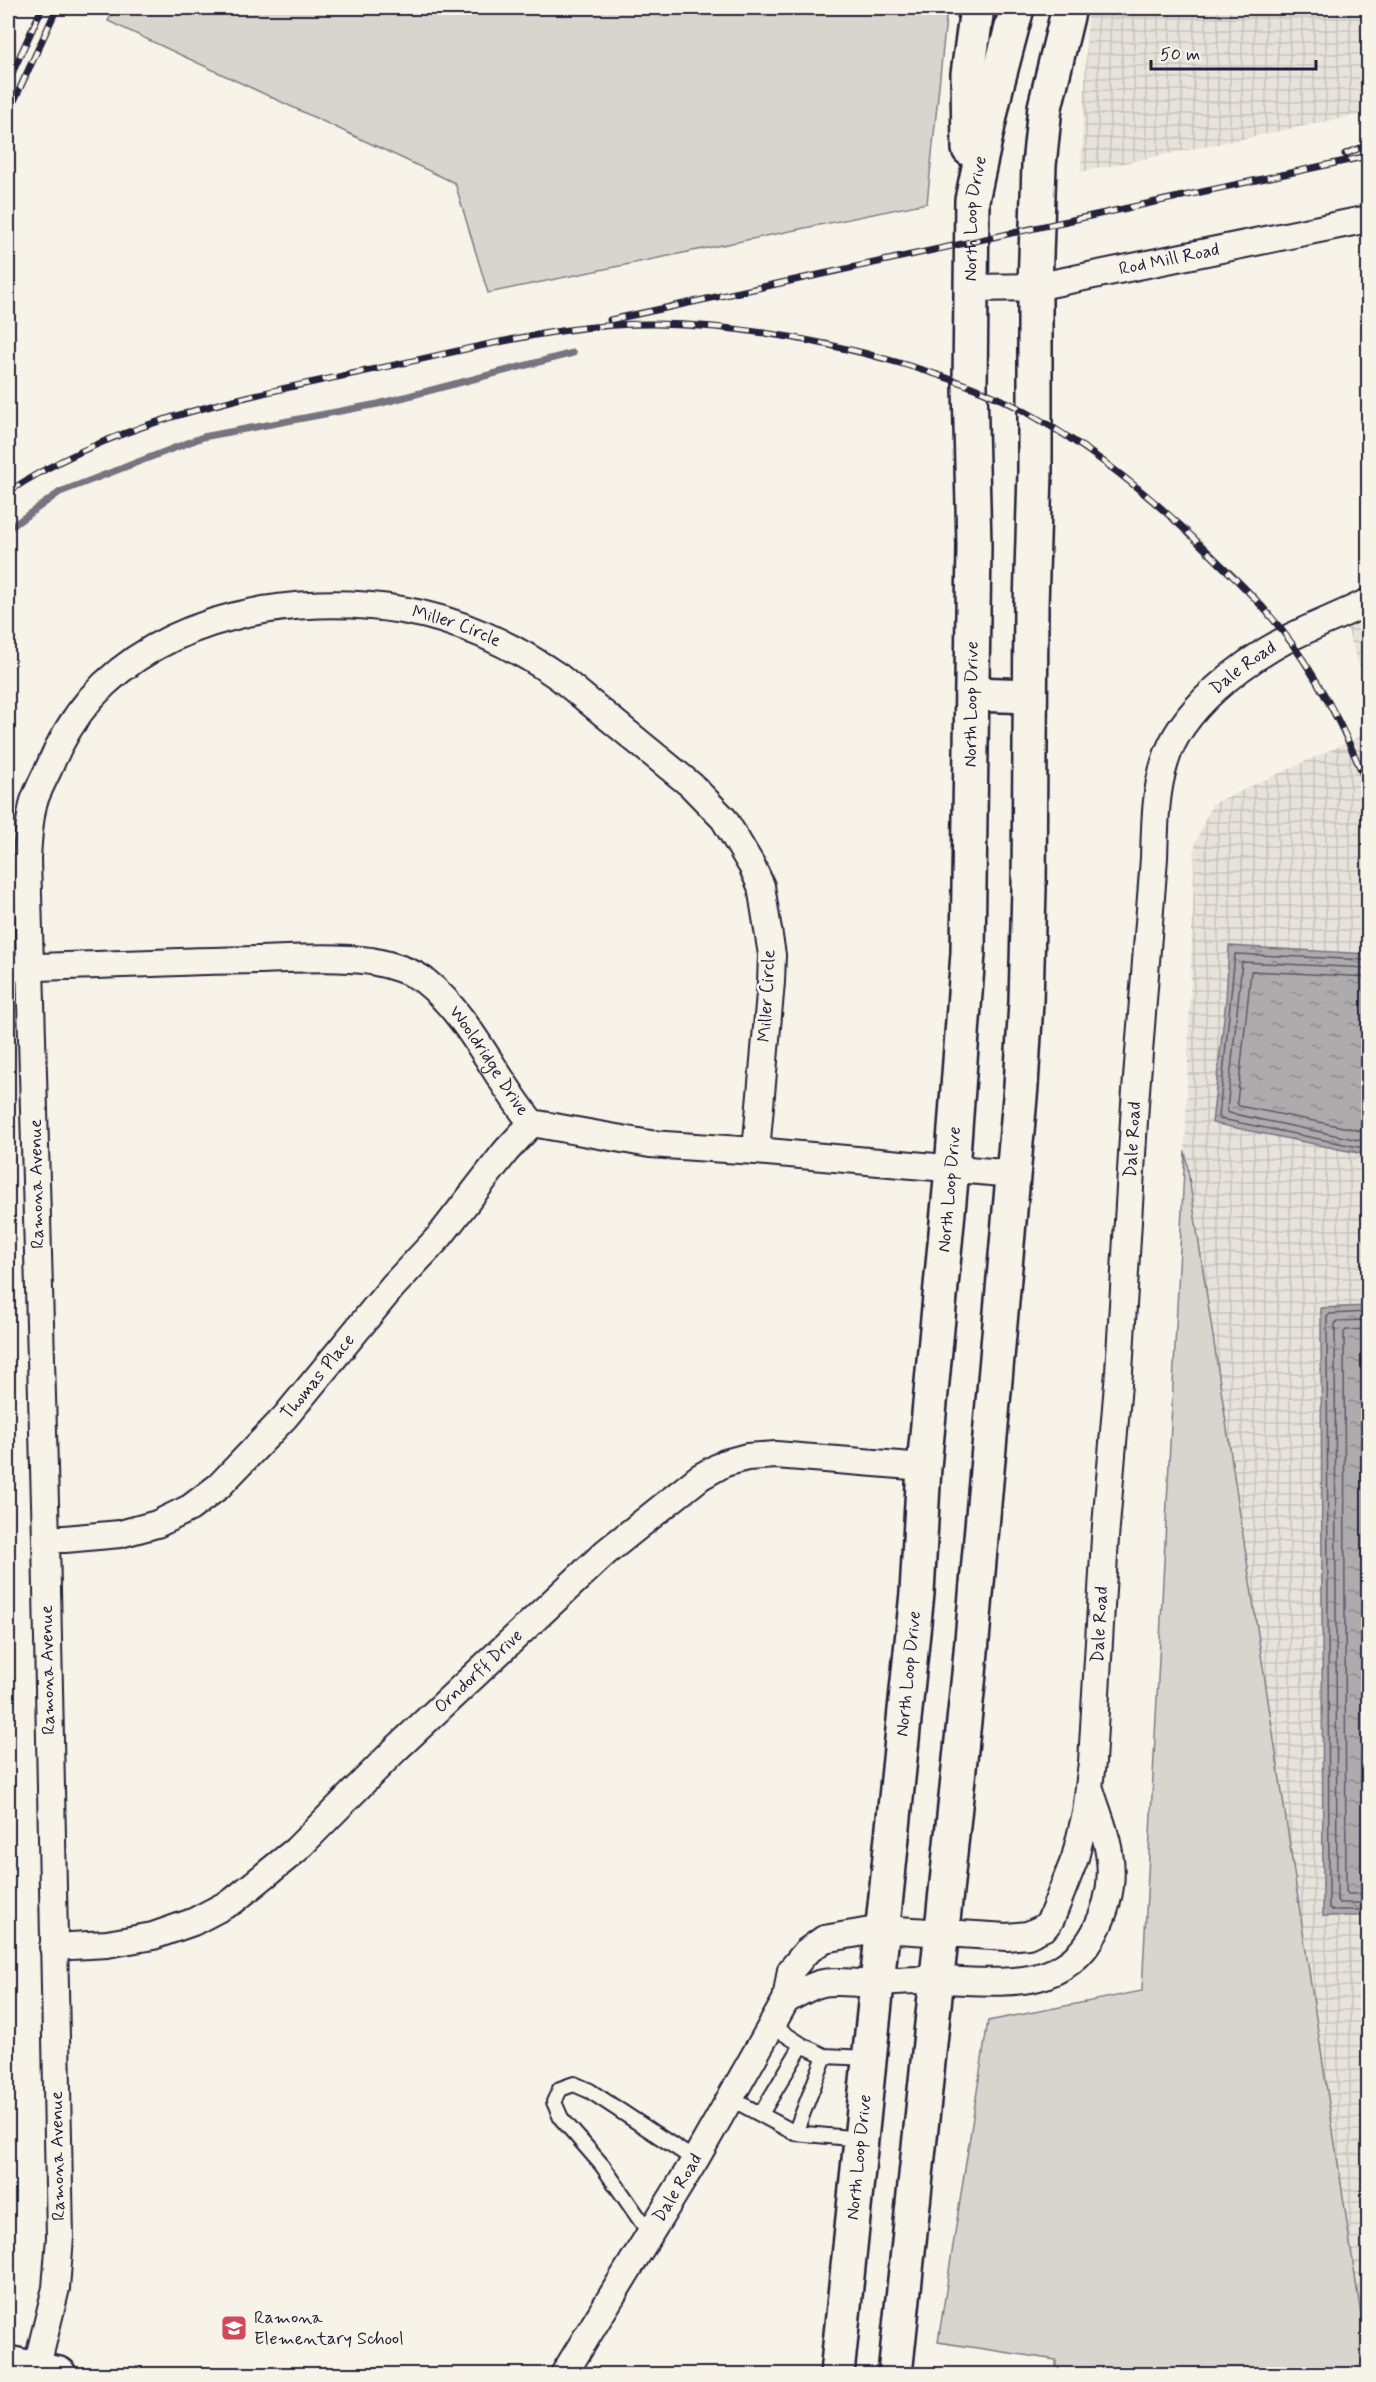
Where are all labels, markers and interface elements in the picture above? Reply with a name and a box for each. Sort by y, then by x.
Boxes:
scale bar [1151,33,1316,71]
text: 50 m [1160,43,1200,67]
street label: North Loop Drive [959,154,993,282]
street label: Rod Mill Road [1117,238,1222,282]
street label: Miller Circle [410,600,505,653]
street label: Dale Road [1205,636,1281,700]
street label: North Loop Drive [959,641,985,767]
street label: Miller Circle [753,949,781,1043]
street label: Wooldridge Drive [443,1001,535,1121]
street label: Dale Road [1119,1101,1147,1179]
street label: Ramona Avenue [24,1119,50,1249]
street label: North Loop Drive [932,1126,967,1253]
street label: Thomas Place [275,1329,361,1425]
street label: Dale Road [1086,1586,1114,1663]
street label: Ramona Avenue [35,1605,61,1735]
street label: North Loop Drive [890,1610,927,1738]
street label: Orndorff Drive [429,1624,528,1719]
street label: Ramona Avenue [45,2091,71,2221]
street label: North Loop Drive [841,2093,878,2221]
street label: Dale Road [648,2149,708,2227]
place label: Ramona Elementary School [254,2306,404,2351]
school or university icon: Ramona Elementary School [219,2313,249,2343]

